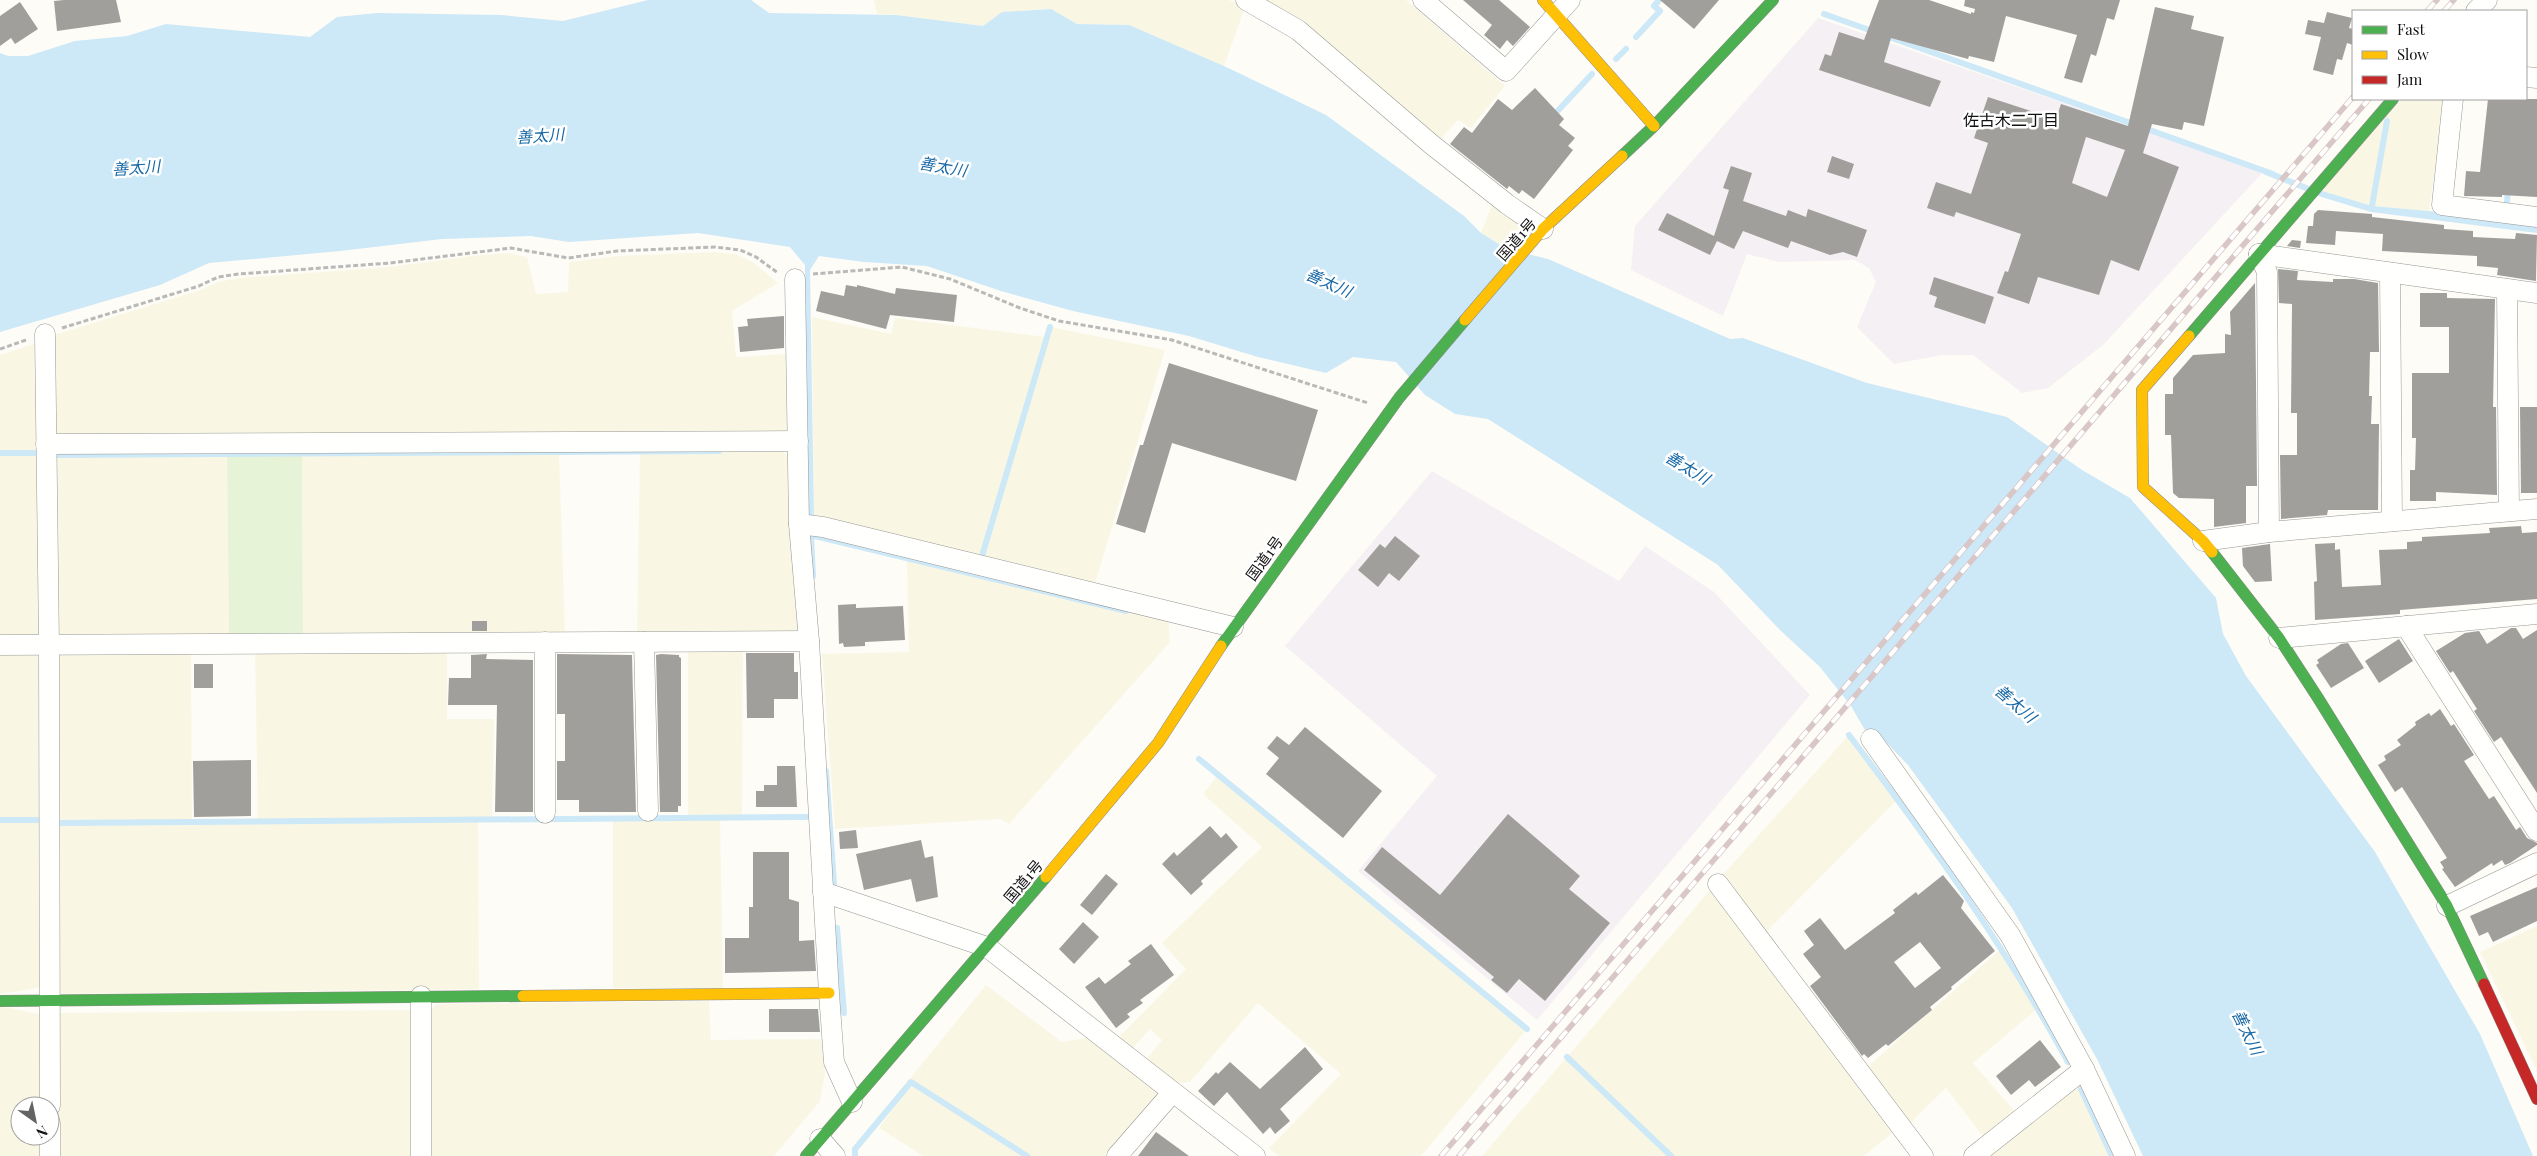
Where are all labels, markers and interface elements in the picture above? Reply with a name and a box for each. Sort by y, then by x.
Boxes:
legend [2352,10,2527,100]
text: Fast [2397,19,2426,39]
text: Slow [2397,44,2429,64]
text: Jam [2396,69,2423,89]
district label: 佐古木二丁目 [1963,109,2059,130]
water label: 善太川 [515,123,567,147]
water label: 善太川 [918,151,970,181]
water label: 善太川 [111,155,163,179]
street label: 国道1号 [1492,213,1540,265]
water label: 善太川 [1303,263,1357,302]
water label: 善太川 [1662,446,1716,489]
street label: 国道1号 [1241,532,1287,584]
water label: 善太川 [1991,679,2043,728]
street label: 国道1号 [999,855,1047,907]
water label: 善太川 [2228,1006,2269,1060]
north arrow [10,1096,60,1146]
text: N [33,1122,52,1143]

